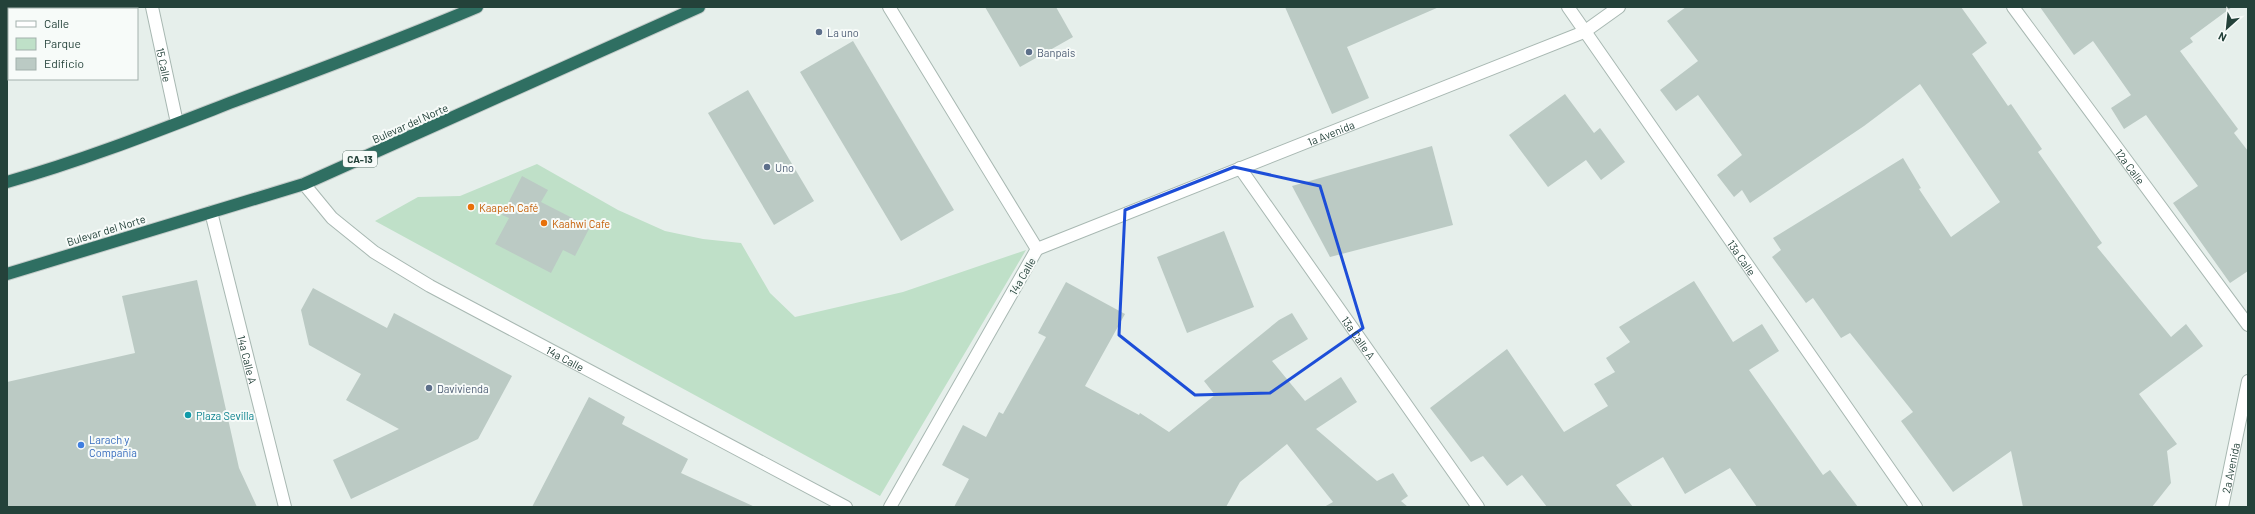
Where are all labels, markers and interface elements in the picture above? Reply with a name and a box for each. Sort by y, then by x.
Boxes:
legend [8,8,138,80]
north arrow [2207,8,2247,48]
text: Calle [44,16,69,30]
place label: La uno [827,26,859,39]
marker: La uno [814,27,824,37]
text: N [2216,30,2228,45]
text: Parque [44,36,81,50]
street label: 15 Calle [154,46,174,83]
place label: Banpais [1037,46,1075,59]
marker: Banpais [1024,47,1034,57]
text: Edificio [44,56,84,70]
street label: Bulevar del Norte [370,100,450,146]
street label: 1a Avenida [1305,117,1356,148]
street label: 12a Calle [2113,146,2148,187]
road number: CA-13 [343,151,377,167]
place label: Uno [775,161,794,174]
marker: Uno [762,162,772,172]
place label: Kaapeh Café [479,201,539,214]
marker: Kaapeh Café [466,202,476,212]
street label: Bulevar del Norte [65,212,147,248]
place label: Kaahwi Cafe [552,217,610,230]
marker: Kaahwi Cafe [539,218,549,228]
street label: 13a Calle [1725,237,1759,278]
street label: 14a Calle [1006,255,1038,297]
street label: 13a Calle A [1339,313,1379,362]
street label: 14a Calle A [236,334,260,385]
street label: 14a Calle [544,343,587,373]
place label: Davivienda [437,382,489,395]
marker: Davivienda [424,383,434,393]
place label: Plaza Sevilla [196,409,254,422]
marker: Plaza Sevilla [183,410,193,420]
place label: Larach y Compañia [89,433,137,459]
marker: Larach y Compañia [76,440,86,450]
street label: 2a Avenida [2219,441,2242,494]

